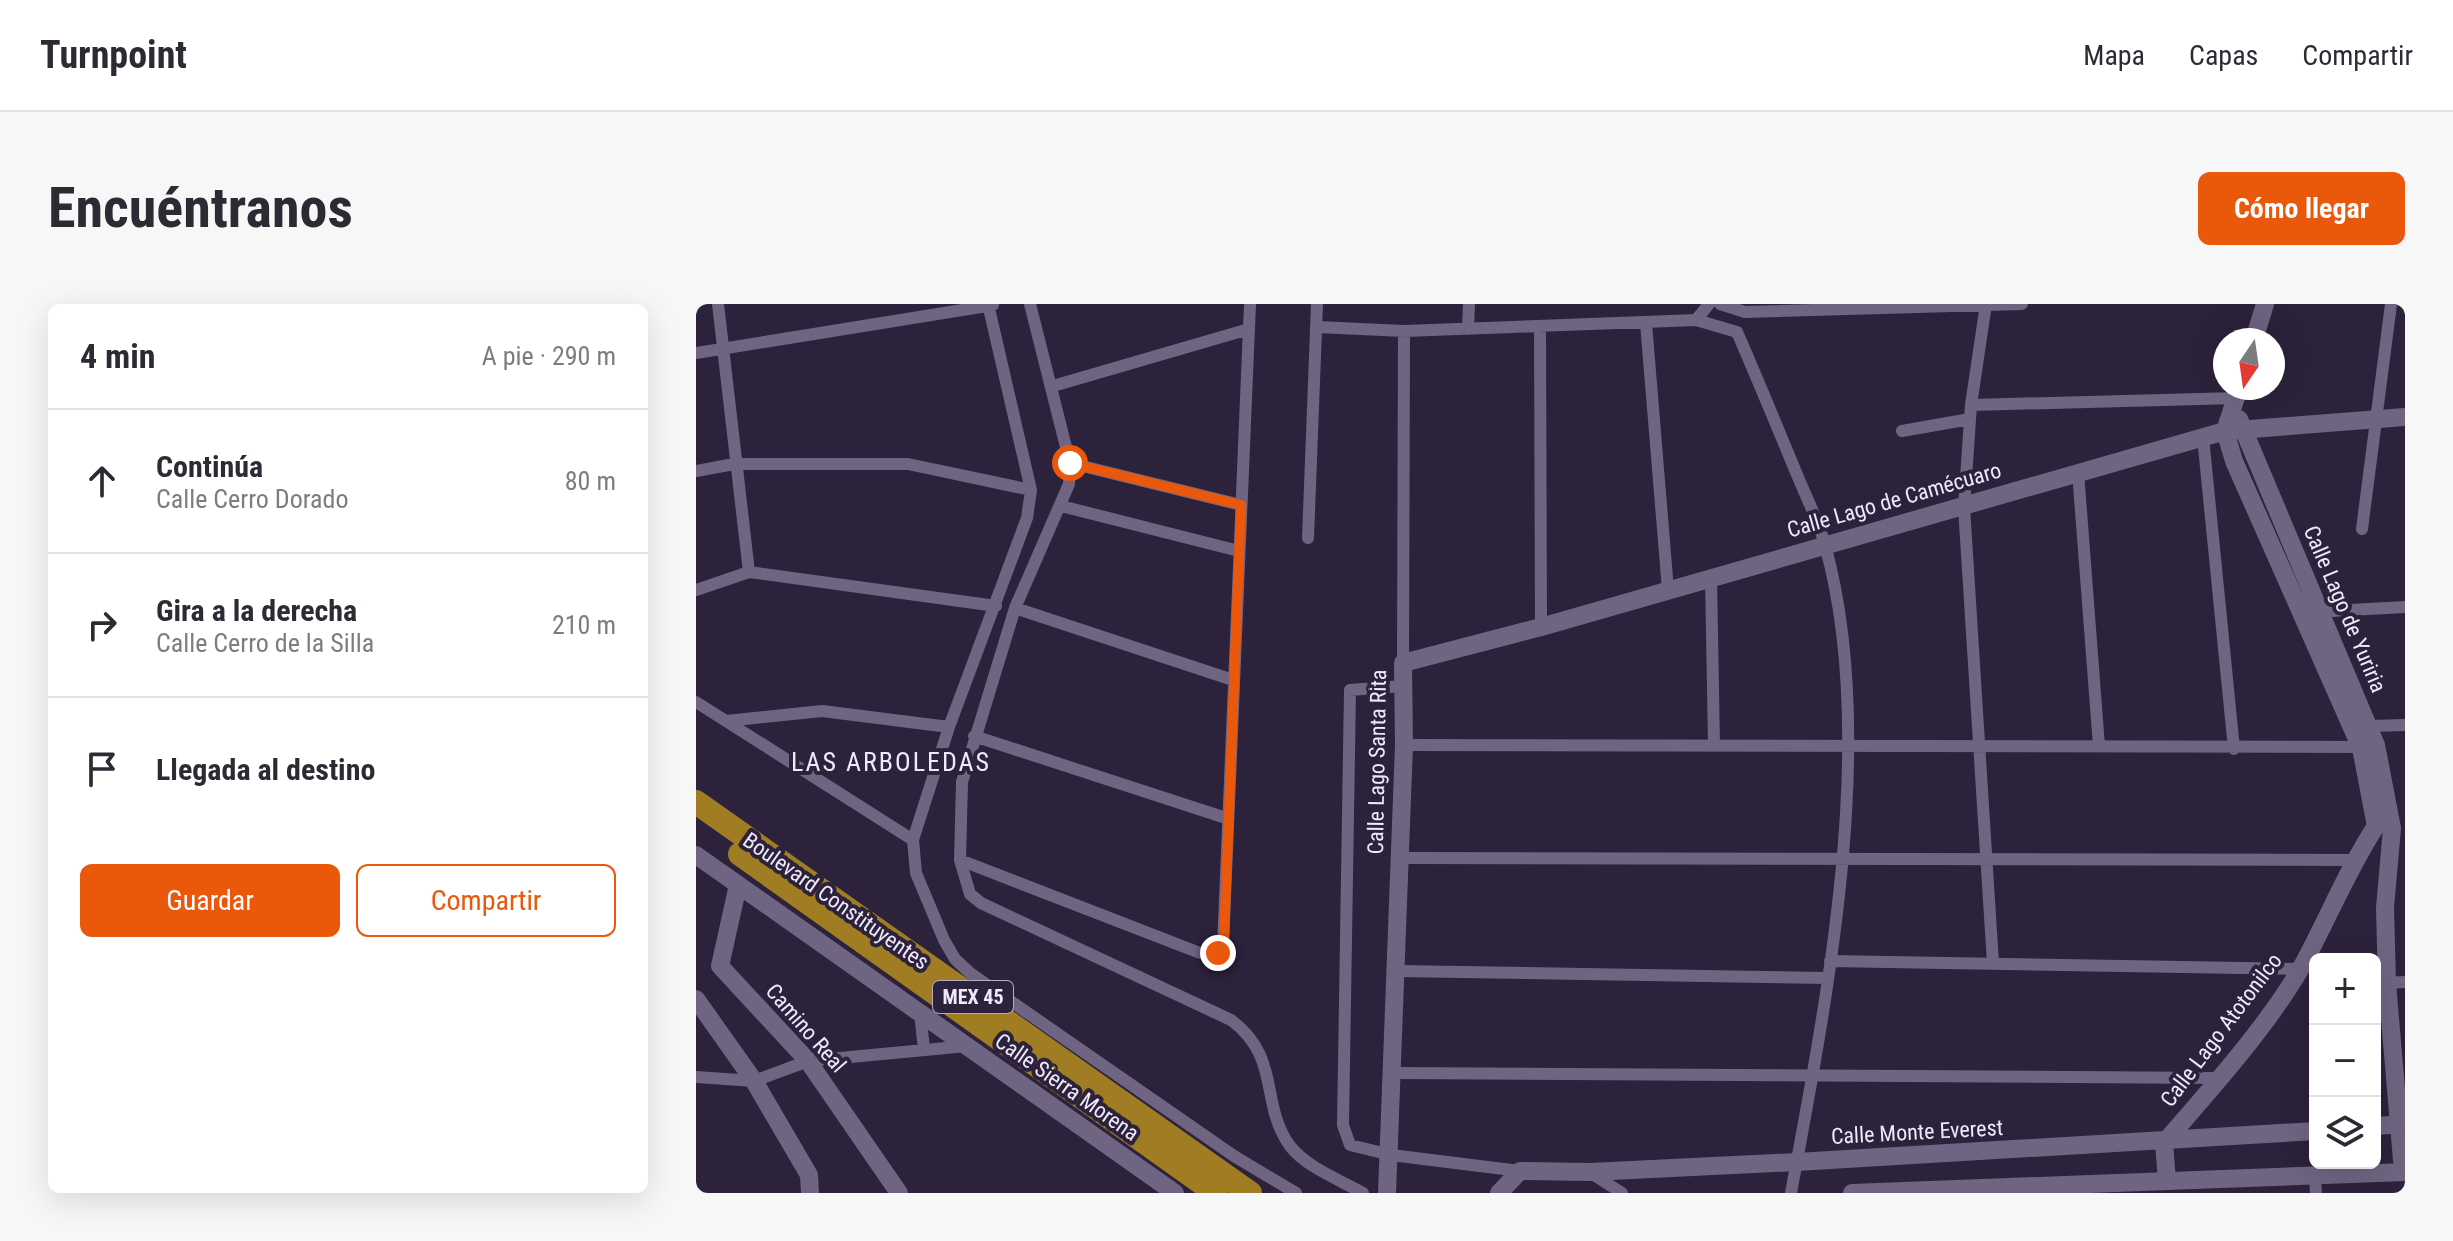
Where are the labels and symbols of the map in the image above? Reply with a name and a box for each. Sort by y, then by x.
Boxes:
north arrow [2213,328,2285,400]
route start [1052,445,1088,481]
street label: Calle Lago de Camécuaro [1784,457,2004,543]
street label: Calle Lago de Yuriria [2299,522,2391,696]
street label: Calle Lago Santa Rita [1363,669,1391,855]
district label: LAS ARBOLEDAS [791,747,991,777]
street label: Boulevard Constituyentes [738,827,934,975]
route end [1200,935,1236,971]
street label: Calle Lago Atotonilco [2155,948,2287,1112]
street label: Camino Real [761,979,851,1077]
road number: MEX 45 [933,981,1013,1013]
street label: Calle Sierra Morena [990,1028,1144,1146]
street label: Calle Monte Everest [1830,1115,2004,1149]

